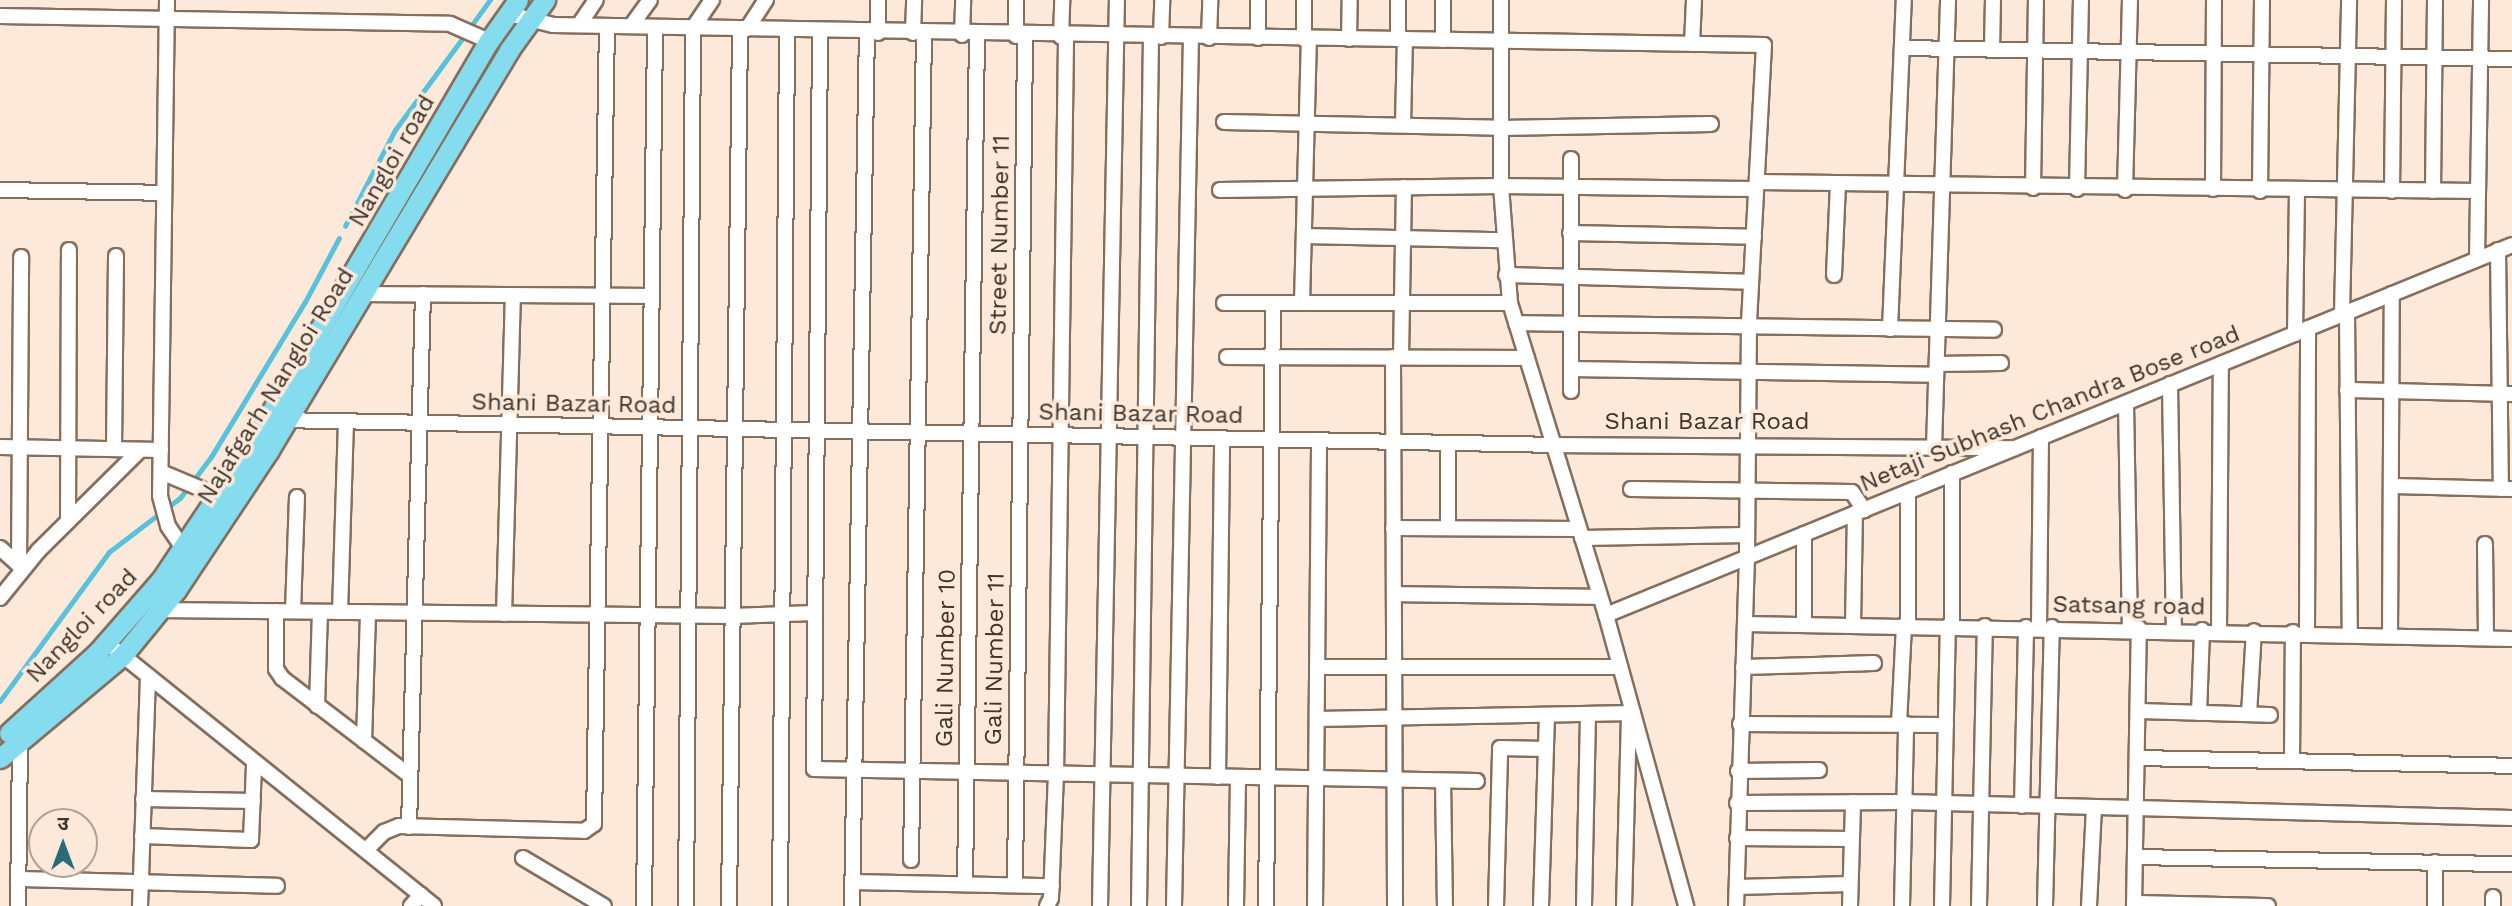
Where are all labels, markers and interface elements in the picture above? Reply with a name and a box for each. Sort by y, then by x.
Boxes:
street label: Nangloi road [343,90,441,232]
street label: Street Number 11 [984,134,1016,336]
street label: Najafgarh Nangloi Road [191,263,361,509]
street label: Netaji Subhash Chandra Bose road [1855,319,2245,499]
street label: Shani Bazar Road [471,388,677,420]
street label: Shani Bazar Road [1038,398,1244,430]
street label: Shani Bazar Road [1604,408,1810,436]
street label: Nangloi road [20,563,144,689]
street label: Gali Number 10 [930,568,962,748]
street label: Gali Number 11 [979,572,1011,746]
street label: Satsang road [2052,590,2206,622]
north arrow [28,808,98,878]
text: उ [57,812,69,835]

